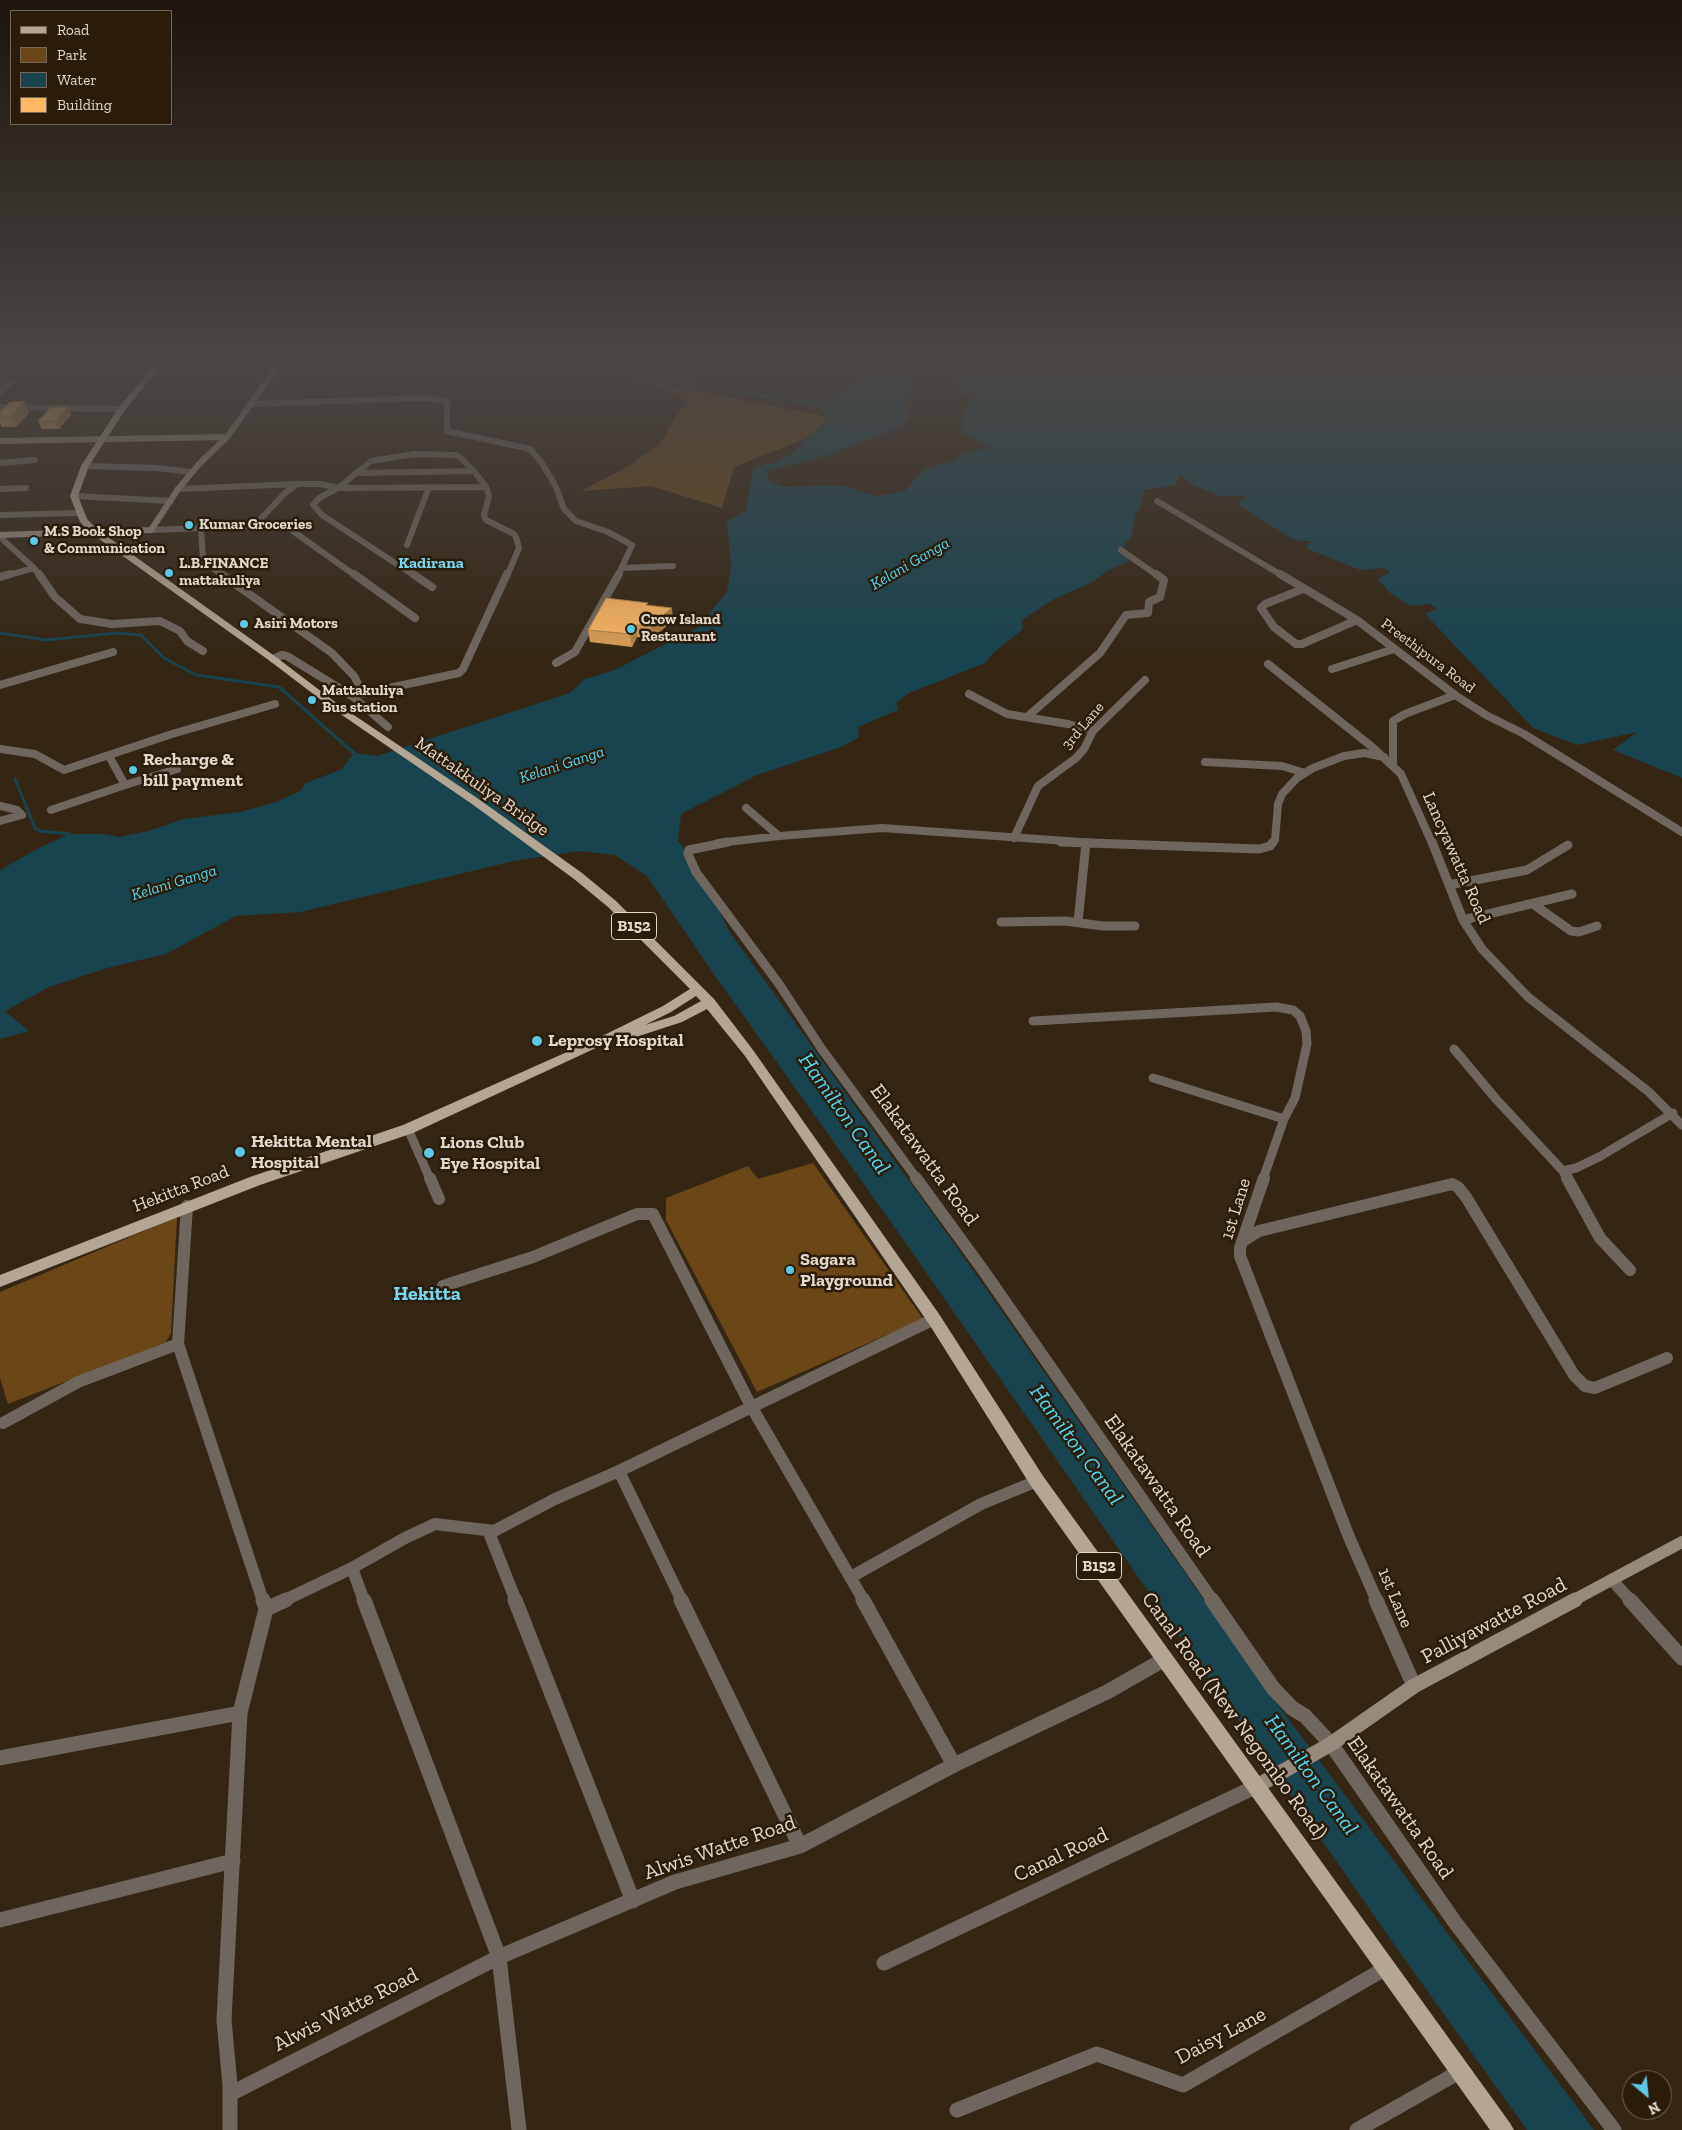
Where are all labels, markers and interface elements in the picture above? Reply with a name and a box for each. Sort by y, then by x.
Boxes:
legend [10,10,172,125]
text: Road [57,21,89,39]
text: Park [57,46,87,64]
text: Water [57,71,97,89]
text: Building [57,96,112,114]
place label: Kumar Groceries [199,516,312,534]
marker: Kumar Groceries [183,519,195,531]
place label: M.S Book Shop & Communication [44,523,165,558]
water label: Kelani Ganga [867,534,953,594]
marker: M.S Book Shop & Communication [28,535,40,547]
district label: Kadirana [398,553,464,573]
place label: L.B.FINANCE mattakuliya [179,555,268,590]
marker: L.B.FINANCE mattakuliya [163,567,175,579]
place label: Crow Island Restaurant [641,611,720,646]
place label: Asiri Motors [254,615,338,633]
street label: Preethipura Road [1377,615,1479,697]
marker: Asiri Motors [238,618,250,630]
marker: Crow Island Restaurant [625,623,637,635]
place label: Mattakuliya Bus station [322,682,404,717]
marker: Mattakuliya Bus station [306,694,318,706]
street label: 3rd Lane [1058,699,1108,753]
street label: Mattakkuliya Bridge [411,733,553,841]
water label: Kelani Ganga [517,742,607,788]
place label: Recharge & bill payment [143,749,243,792]
marker: Recharge & bill payment [127,764,139,776]
street label: Lancyawatta Road [1417,789,1495,927]
water label: Kelani Ganga [129,861,219,905]
road number: B152 [612,912,656,939]
place label: Leprosy Hospital [548,1030,684,1052]
marker: Leprosy Hospital [530,1034,544,1048]
water label: Hamilton Canal [792,1048,896,1180]
street label: Elakatawatta Road [864,1079,984,1231]
place label: Hekitta Mental Hospital [251,1131,372,1174]
place label: Lions Club Eye Hospital [440,1132,540,1174]
marker: Hekitta Mental Hospital [233,1145,247,1159]
marker: Lions Club Eye Hospital [422,1146,436,1160]
street label: Hekitta Road [130,1161,232,1217]
street label: 1st Lane [1216,1176,1256,1242]
place label: Sagara Playground [800,1249,893,1292]
marker: Sagara Playground [784,1264,796,1276]
district label: Hekitta [393,1282,461,1306]
water label: Hamilton Canal [1024,1380,1128,1510]
street label: Elakatawatta Road [1098,1410,1216,1562]
road number: B152 [1076,1552,1122,1580]
street label: 1st Lane [1373,1565,1417,1631]
street label: Palliyawatte Road [1417,1572,1571,1670]
street label: Canal Road (New Negombo Road) [1136,1587,1332,1845]
water label: Hamilton Canal [1259,1710,1363,1840]
street label: Elakatawatta Road [1341,1732,1459,1884]
street label: Alwis Watte Road [641,1810,799,1886]
street label: Canal Road [1010,1822,1112,1888]
street label: Alwis Watte Road [269,1963,423,2057]
street label: Daisy Lane [1171,2002,1271,2070]
north arrow [1622,2070,1672,2120]
text: N [1645,2098,1663,2118]

